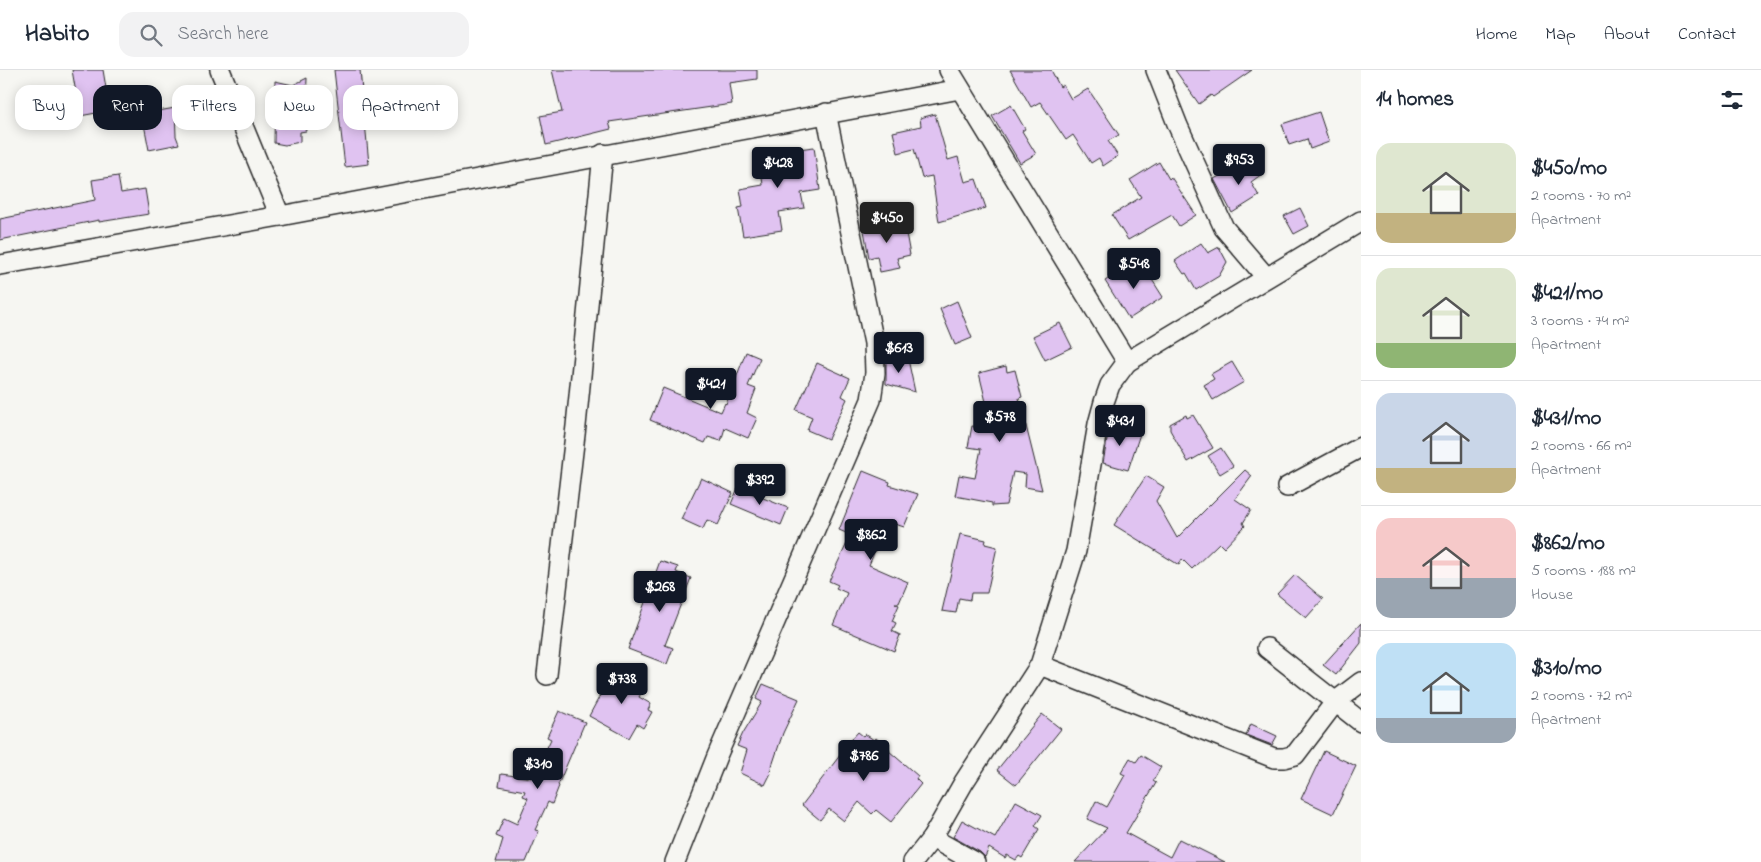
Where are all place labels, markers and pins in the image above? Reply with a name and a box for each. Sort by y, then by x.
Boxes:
pin: $953 [1209,144,1269,186]
pin: $428 [748,146,808,189]
pin: $450 [857,202,917,244]
pin: $548 [1104,248,1164,290]
pin: $613 [869,332,929,374]
pin: $421 [681,368,741,410]
pin: $578 [970,400,1030,443]
pin: $431 [1090,404,1150,447]
pin: $392 [730,464,790,506]
pin: $862 [841,518,901,561]
pin: $268 [630,570,690,613]
pin: $738 [592,662,652,705]
pin: $786 [834,740,894,782]
pin: $310 [508,748,568,790]

